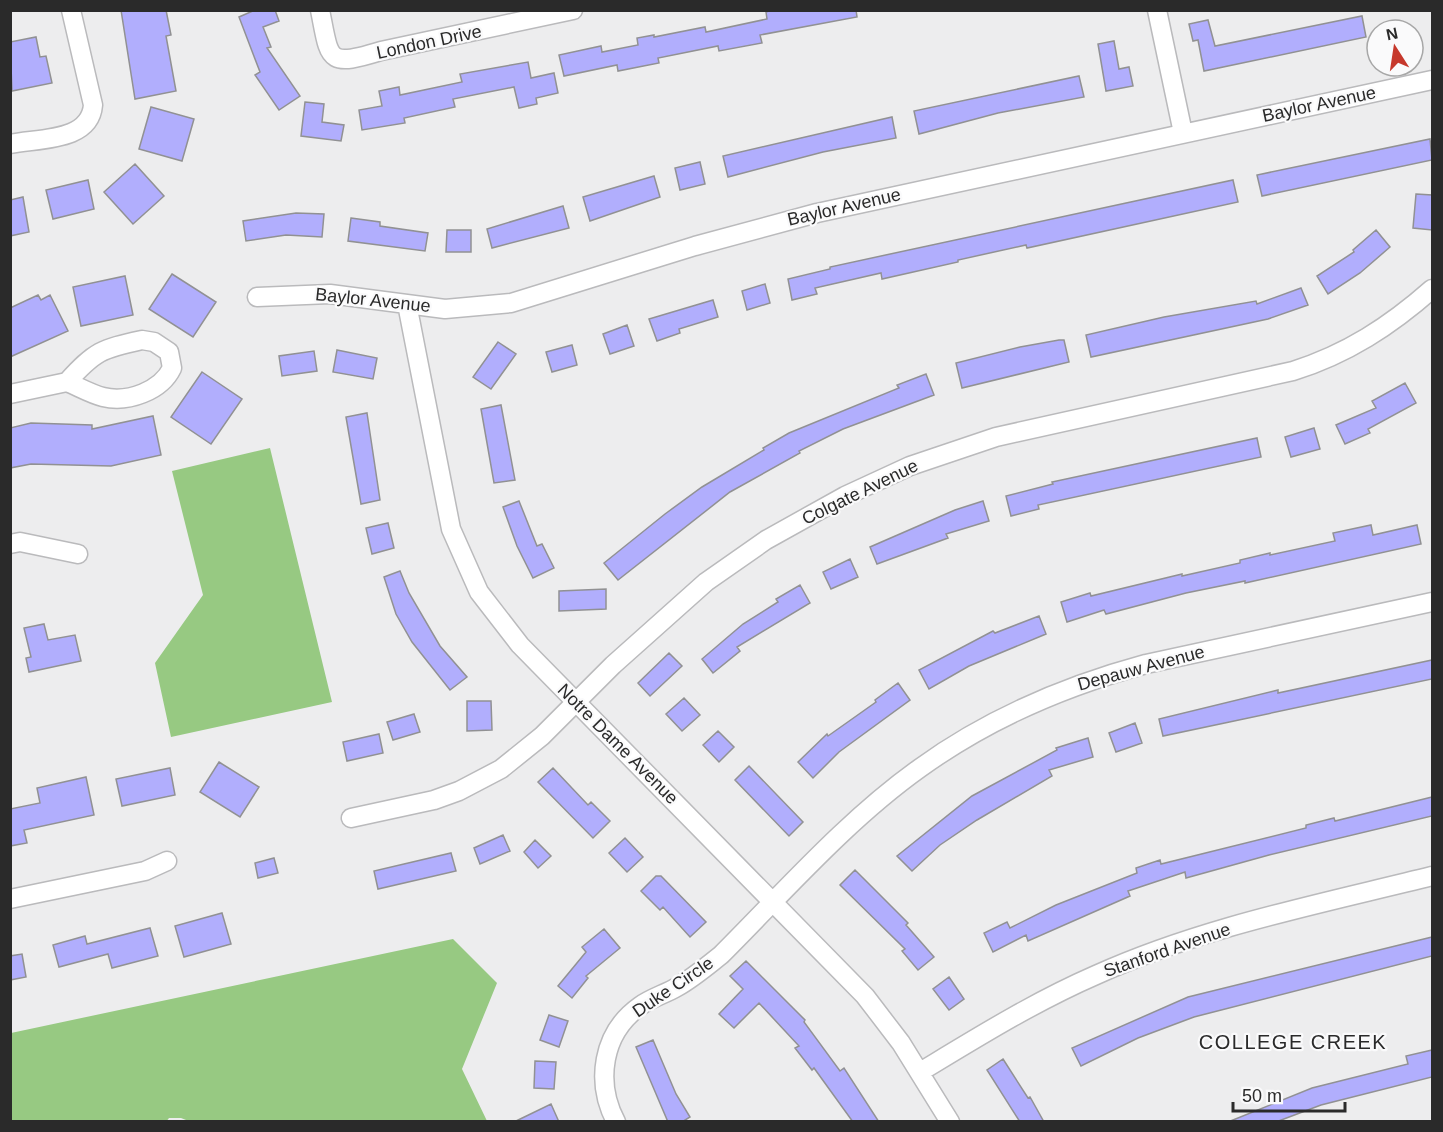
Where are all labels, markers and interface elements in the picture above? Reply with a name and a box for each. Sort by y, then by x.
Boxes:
north arrow [1365,18,1425,78]
street label: London Drive [375,21,483,63]
text: N [1385,24,1399,43]
street label: Baylor Avenue [1260,82,1378,126]
street label: Baylor Avenue [785,184,903,230]
street label: Baylor Avenue [314,284,432,316]
street label: Colgate Avenue [799,455,921,529]
street label: Depauw Avenue [1075,641,1207,695]
street label: Notre Dame Avenue [554,680,682,808]
street label: Stanford Avenue [1101,919,1233,981]
street label: Duke Circle [629,953,717,1021]
district label: COLLEGE CREEK [1199,1031,1387,1053]
scale bar [1233,1075,1346,1113]
text: 50 m [1242,1086,1282,1106]

